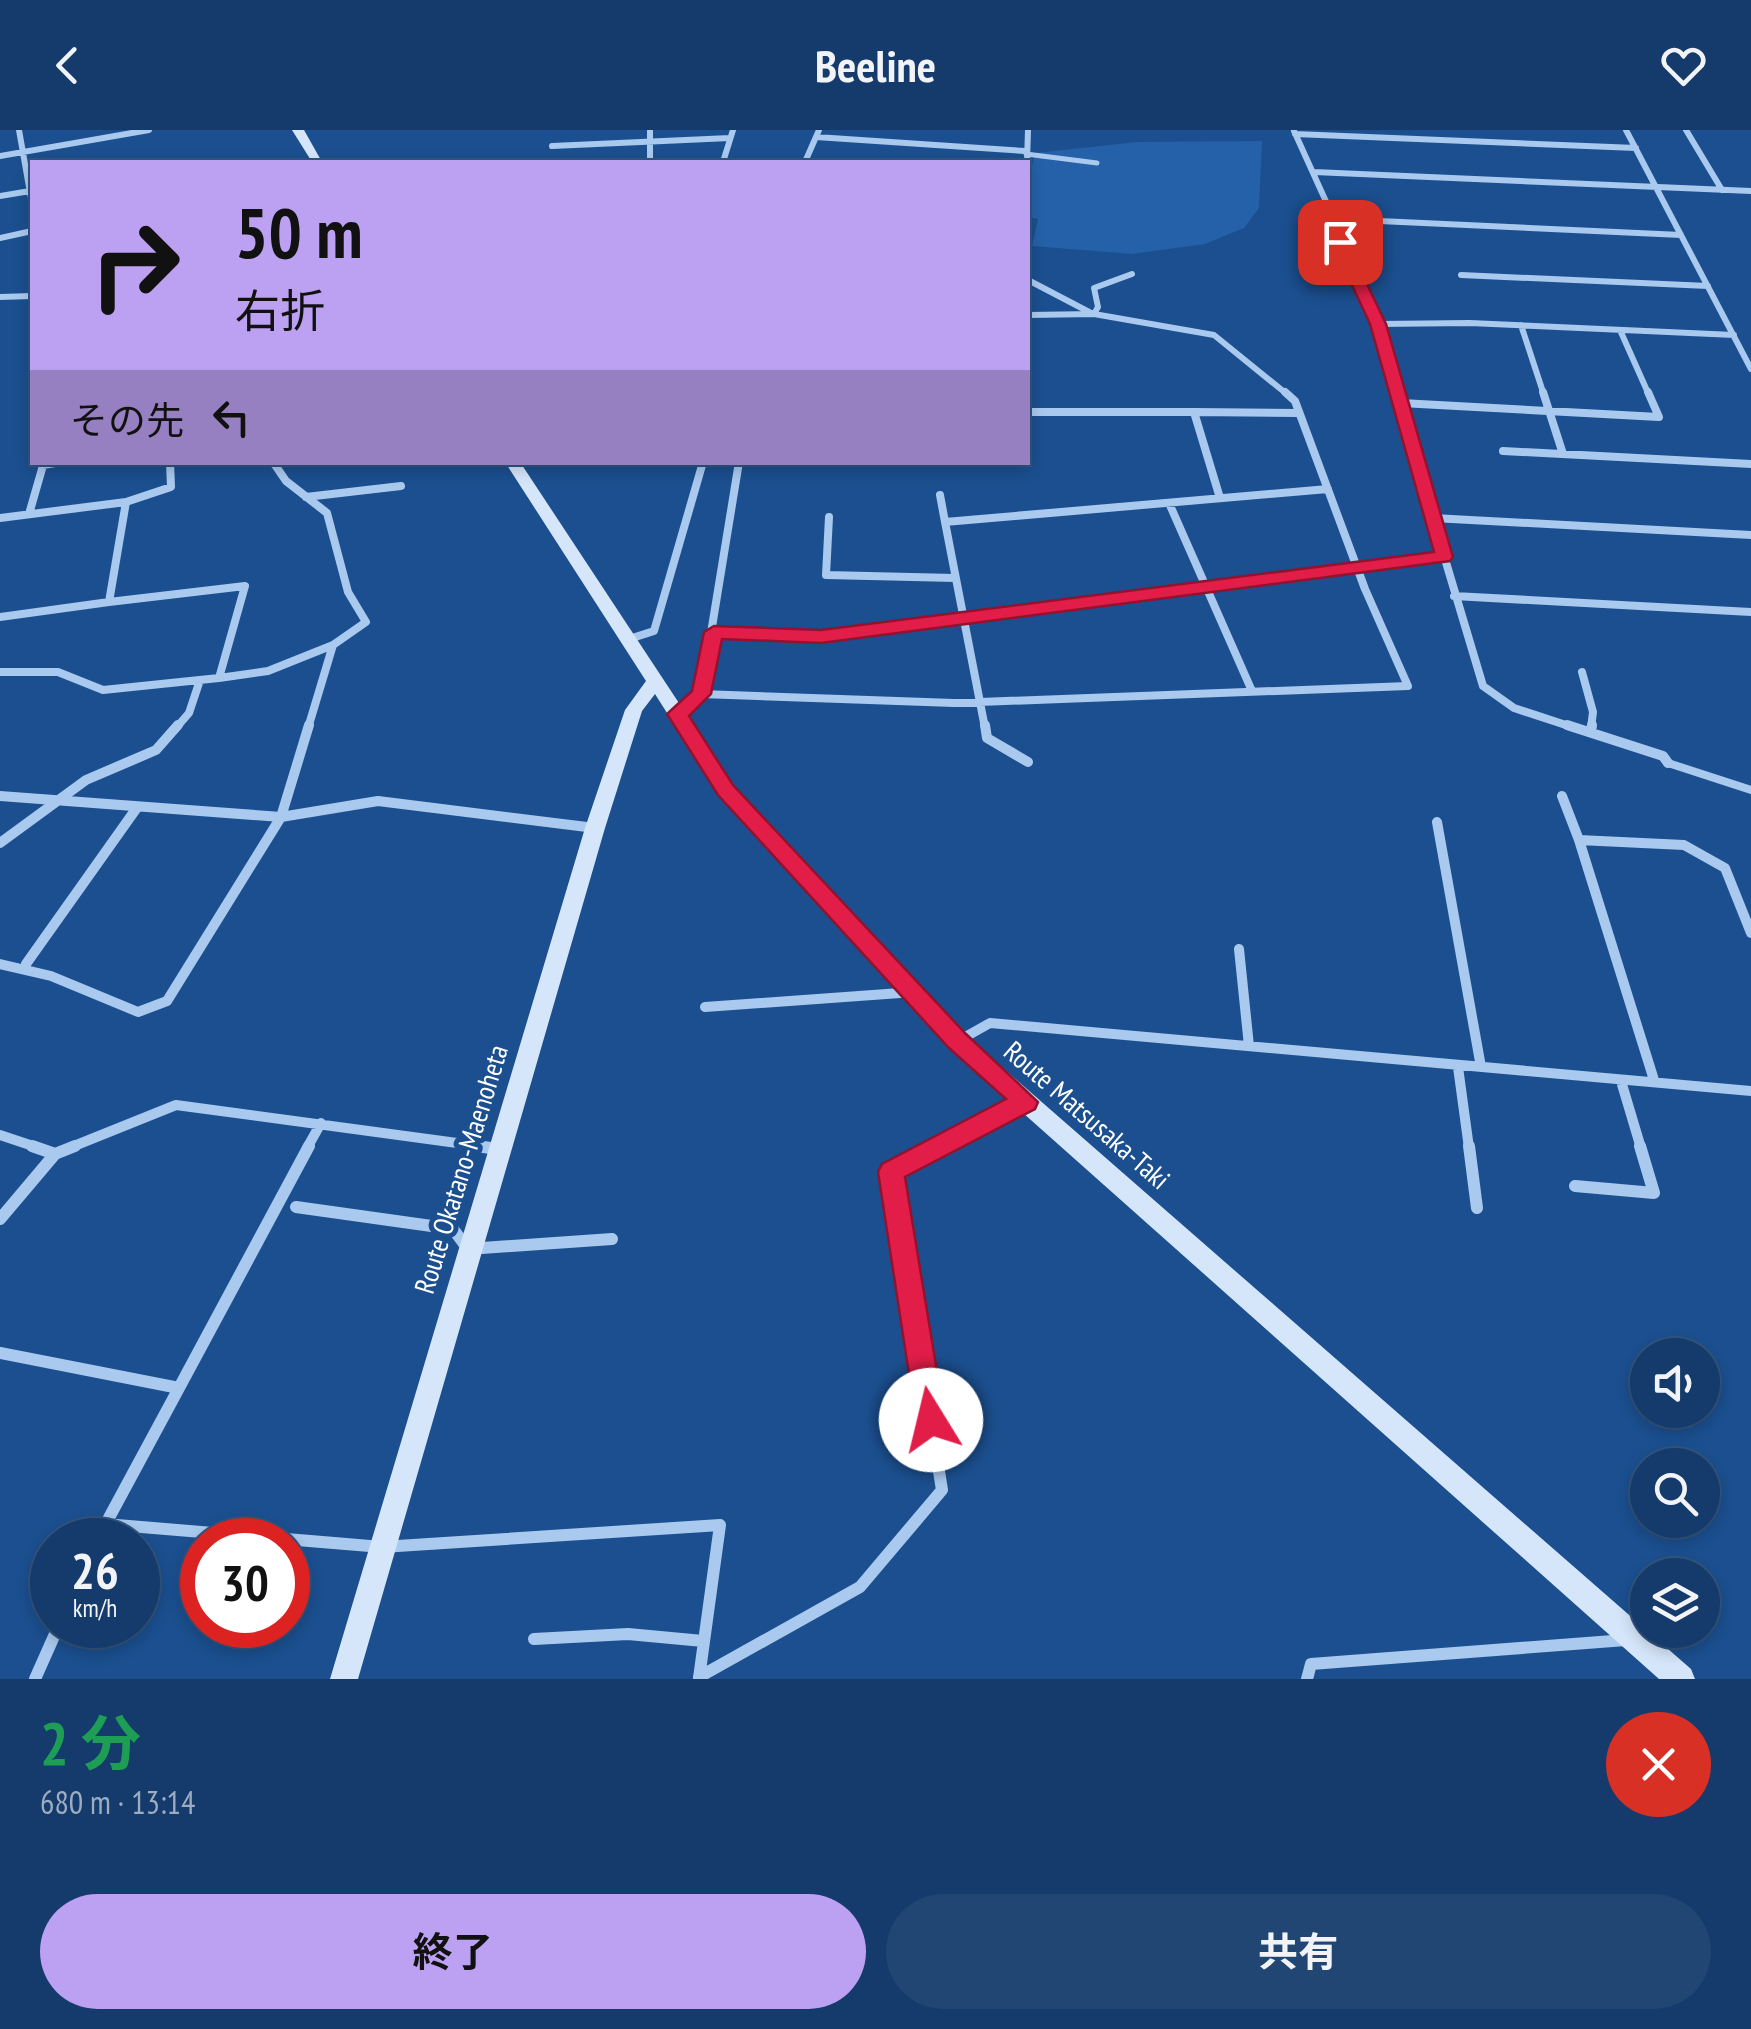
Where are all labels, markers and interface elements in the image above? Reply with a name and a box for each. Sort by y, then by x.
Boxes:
text: Beeline [815,36,936,94]
icon: back [40,38,95,93]
icon: heart [1656,38,1711,93]
text: 50 m [235,187,363,277]
icon: right [70,200,200,330]
pin [1298,200,1383,285]
icon: arrive [1313,215,1368,270]
text: 右折 [235,281,325,339]
icon: left [204,390,259,445]
text: その先 [70,395,184,444]
street label: Route Matsusaka-Taki [996,1032,1178,1197]
street label: Route Okatano-Maenoheta [405,1040,516,1298]
map controls [1630,1338,1720,1648]
button: sound [1630,1338,1720,1428]
position arrow [879,1368,983,1472]
button: search [1630,1448,1720,1538]
speed limit sign: 30 [180,1518,310,1648]
text: 26 [71,1538,119,1603]
button: layers [1630,1558,1720,1648]
text: km/h [73,1592,117,1624]
text: 2 分 [40,1704,141,1782]
button: close [1606,1712,1711,1817]
text: 680 m · 13:14 [40,1781,195,1823]
button: 終了 [40,1894,866,2009]
button: 共有 [886,1894,1711,2009]

